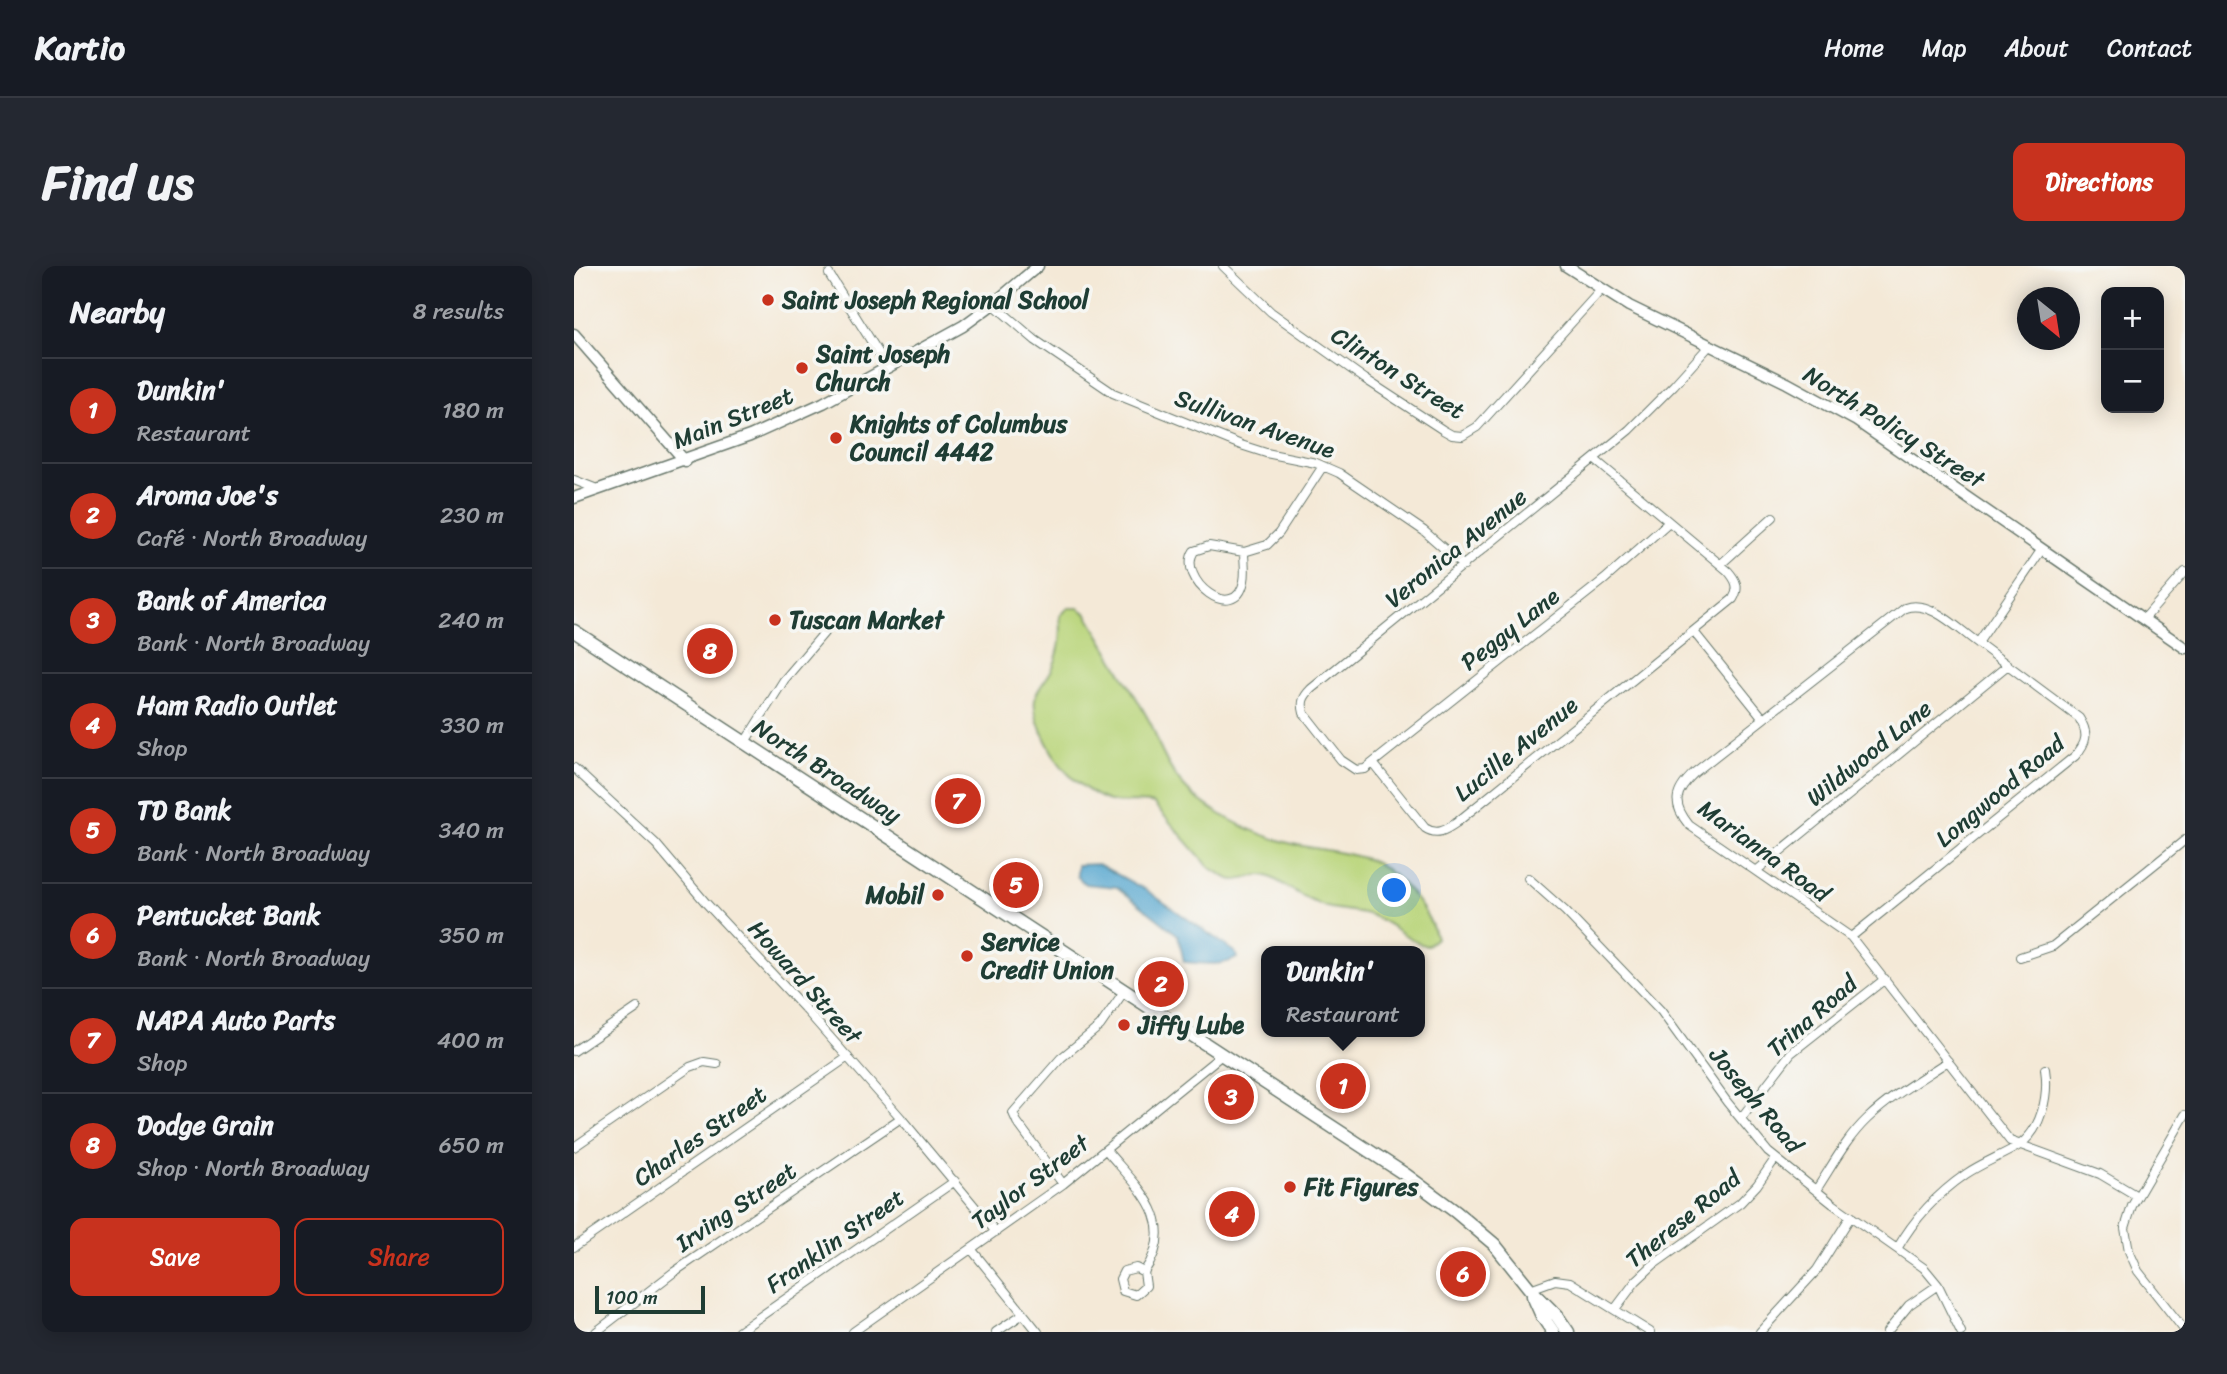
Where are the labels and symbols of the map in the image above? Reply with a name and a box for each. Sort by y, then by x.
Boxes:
place label: Saint Joseph Regional School [781,279,1090,321]
north arrow [2017,287,2080,350]
marker: Saint Joseph Regional School [760,292,776,308]
street label: Clinton Street [1322,315,1474,431]
place label: Saint Joseph Church [815,333,950,403]
street label: North Policy Street [1795,354,1994,501]
marker: Saint Joseph Church [794,360,810,376]
street label: Main Street [666,375,800,461]
street label: Sullivan Avenue [1169,377,1341,471]
place label: Knights of Columbus Council 4442 [849,403,1068,473]
marker: Knights of Columbus Council 4442 [828,430,844,446]
street label: Veronica Avenue [1375,477,1537,619]
street label: Peggy Lane [1451,576,1569,682]
place label: Tuscan Market [789,599,945,641]
marker: Tuscan Market [767,612,783,628]
pin: 8 [687,625,733,677]
street label: Lucille Avenue [1444,685,1588,813]
street label: Wildwood Lane [1796,689,1942,817]
street label: North Broadway [744,707,911,836]
street label: Longwood Road [1925,723,2076,858]
pin: 7 [935,775,981,827]
street label: Marianna Road [1689,788,1841,915]
pin: 5 [993,859,1039,911]
your location [1377,873,1411,907]
place label: Mobil [865,874,925,916]
marker: Mobil [930,887,946,903]
street label: Howard Street [737,910,874,1055]
place label: Service Credit Union [980,921,1114,991]
marker: Service Credit Union [959,948,975,964]
pin: 2 [1138,958,1184,1010]
street label: Trina Road [1757,963,1868,1068]
place label: Jiffy Lube [1136,1004,1245,1046]
marker: Jiffy Lube [1116,1017,1132,1033]
street label: Joseph Road [1698,1036,1815,1165]
pin: 1 [1320,1060,1366,1112]
pin: 3 [1208,1071,1254,1123]
street label: Charles Street [624,1074,776,1198]
street label: Taylor Street [962,1122,1100,1241]
street label: Irving Street [666,1151,805,1264]
street label: Therese Road [1616,1157,1752,1279]
place label: Fit Figures [1303,1166,1419,1208]
street label: Franklin Street [756,1177,914,1305]
marker: Fit Figures [1282,1179,1298,1195]
pin: 4 [1209,1188,1255,1240]
pin: 6 [1440,1248,1486,1300]
scale bar [595,1283,705,1315]

